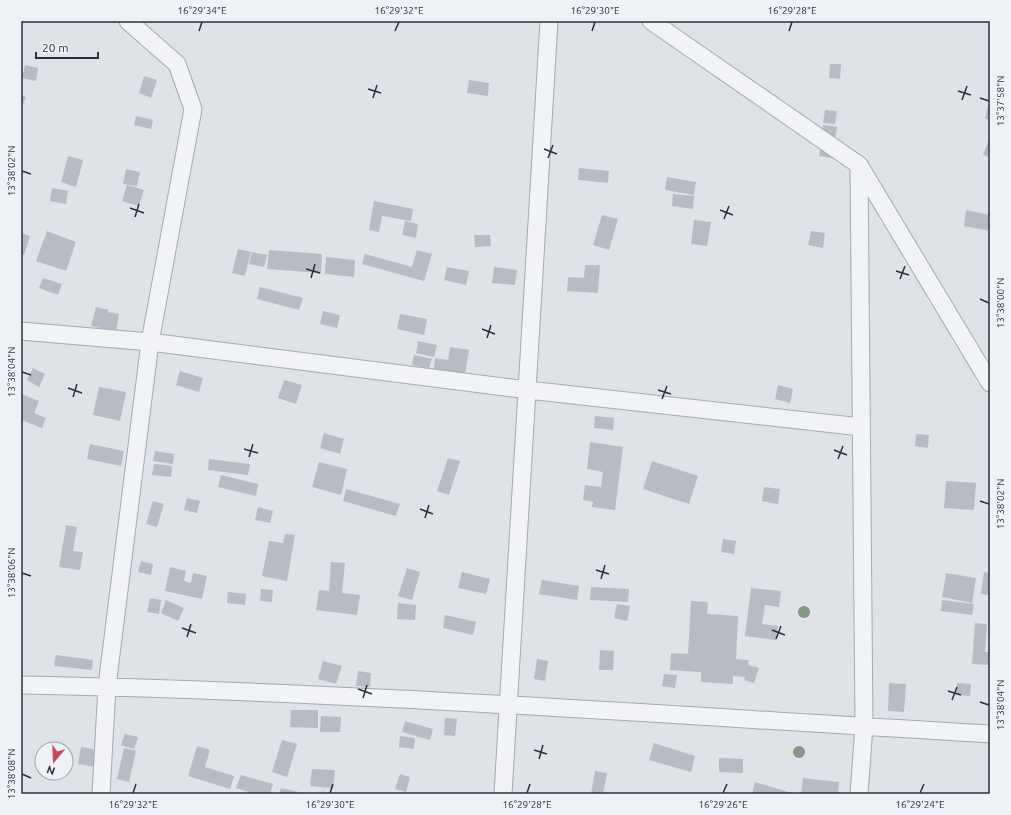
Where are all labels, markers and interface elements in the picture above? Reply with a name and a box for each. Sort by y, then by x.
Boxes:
text: 16°29'34"E [177,5,227,16]
text: 16°29'32"E [374,5,424,16]
text: 16°29'30"E [570,5,620,16]
text: 16°29'28"E [767,5,817,16]
scale bar [36,34,98,60]
text: 20 m [42,41,69,54]
text: 13°37'58"N [995,76,1006,126]
text: 13°38'02"N [6,146,17,196]
text: 13°38'00"N [995,278,1006,328]
text: 13°38'04"N [6,347,17,397]
text: 13°38'02"N [995,479,1006,529]
text: 13°38'06"N [6,548,17,598]
text: 13°38'04"N [995,680,1006,730]
north arrow [34,741,74,781]
text: 13°38'08"N [6,749,17,799]
text: N [45,763,57,777]
text: 16°29'32"E [108,799,158,810]
text: 16°29'30"E [305,799,355,810]
text: 16°29'28"E [502,799,552,810]
text: 16°29'26"E [698,799,748,810]
text: 16°29'24"E [895,799,945,810]

